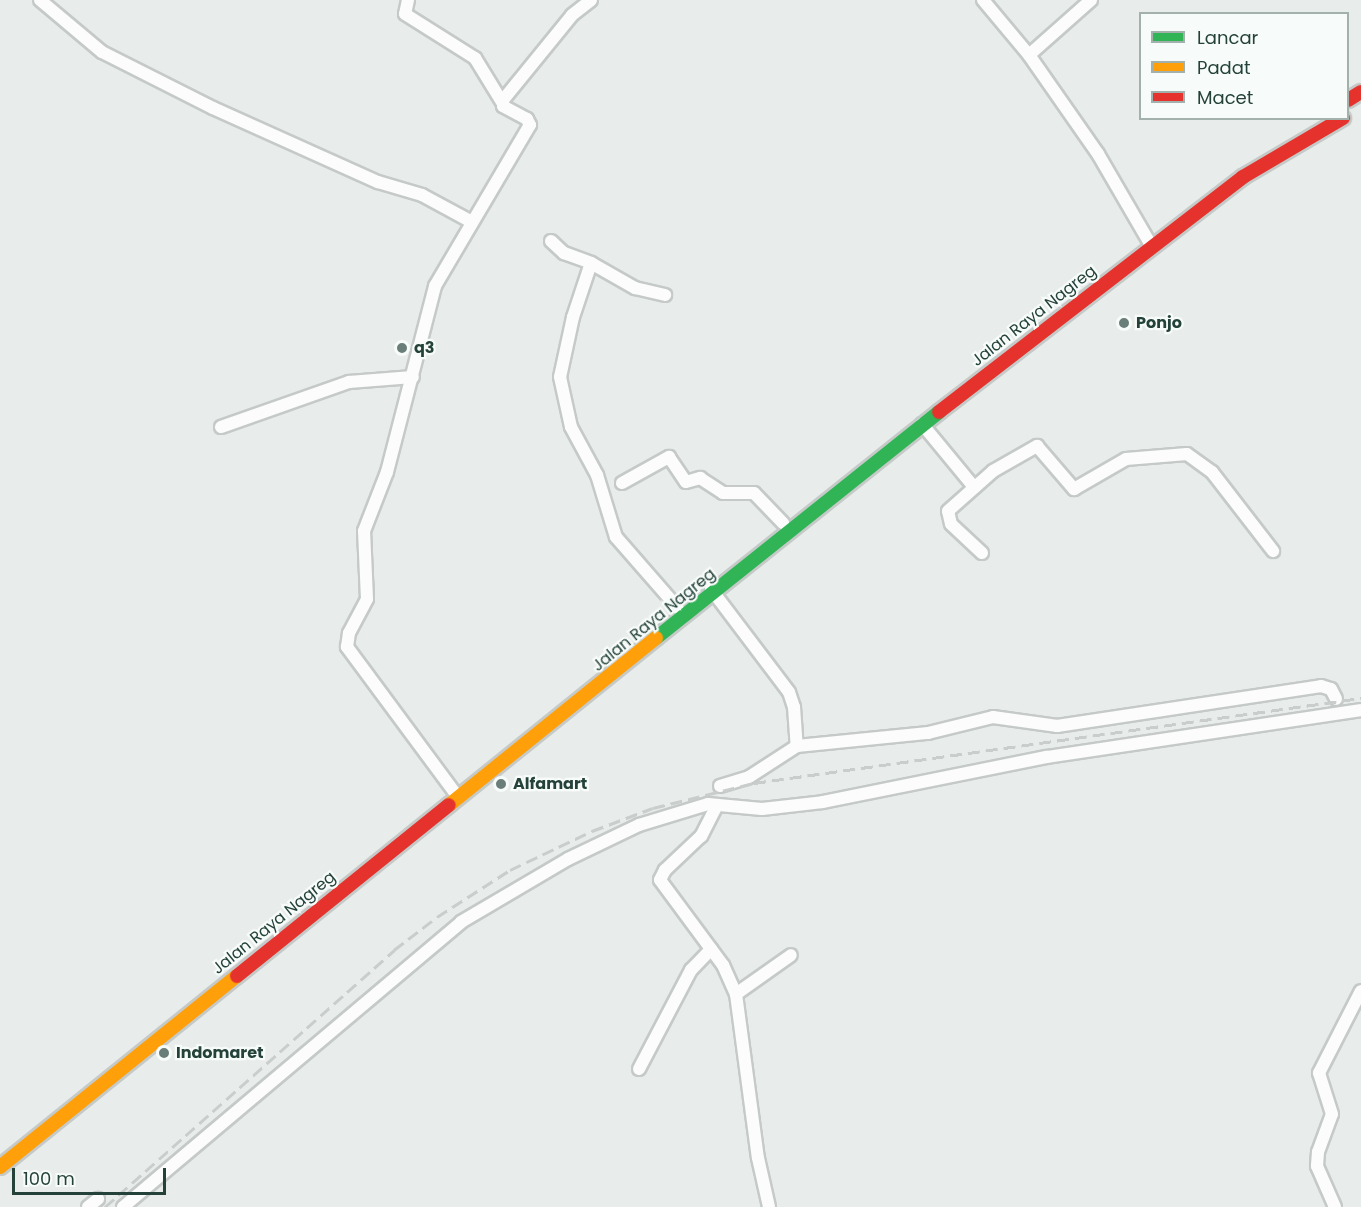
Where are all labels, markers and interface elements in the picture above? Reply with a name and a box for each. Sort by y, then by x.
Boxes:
legend [1139,12,1349,120]
text: Lancar [1197,25,1258,50]
text: Padat [1197,55,1250,80]
text: Macet [1197,85,1253,110]
street label: Jalan Raya Nagreg [968,261,1100,371]
place label: Ponjo [1136,313,1182,333]
marker: Ponjo [1117,316,1131,330]
place label: q3 [414,338,435,358]
marker: q3 [395,341,409,355]
street label: Jalan Raya Nagreg [589,564,719,676]
place label: Alfamart [513,774,587,794]
marker: Alfamart [494,777,508,791]
street label: Jalan Raya Nagreg [209,867,339,979]
place label: Indomaret [176,1043,264,1063]
marker: Indomaret [157,1046,171,1060]
scale bar [15,1156,170,1194]
text: 100 m [23,1166,75,1191]

